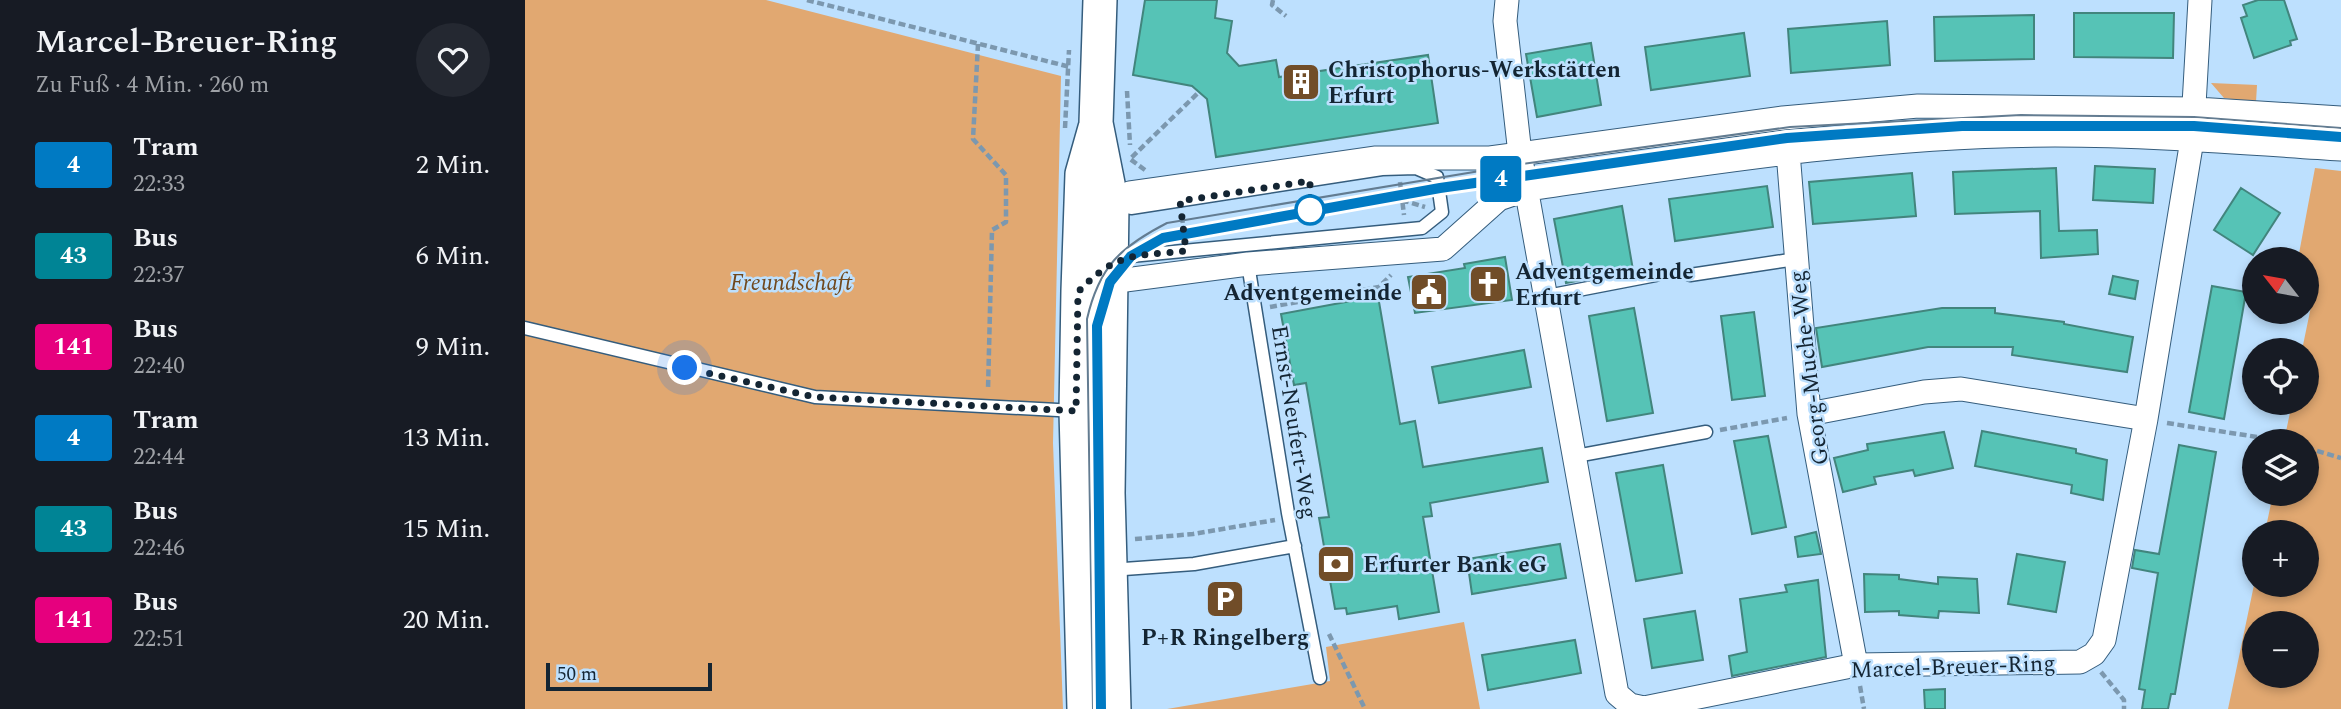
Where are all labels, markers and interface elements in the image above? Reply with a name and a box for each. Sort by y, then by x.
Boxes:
text: Marcel-Breuer-Ring [35,17,337,67]
button: heart [416,23,490,97]
place label: Christophorus-Werkstätten Erfurt [1328,53,1621,114]
building icon: Christophorus-Werkstätten Erfurt [1280,61,1322,103]
text: Zu Fuß · 4 Min. · 260 m [35,68,269,103]
text: Tram [133,127,199,167]
text: 2 Min. [416,145,490,185]
text: 4 [67,147,80,183]
line badge: 4 [1478,156,1524,202]
text: 4 [1494,161,1508,197]
text: 22:33 [133,167,185,202]
unlabelled marker [1295,195,1325,225]
text: Bus [133,218,178,258]
text: 6 Min. [416,236,490,276]
text: 43 [60,238,87,274]
north arrow [2242,247,2319,324]
map controls [2242,247,2319,688]
place label: Adventgemeinde Erfurt [1515,255,1694,316]
text: 22:37 [133,258,185,293]
church icon: Adventgemeinde Erfurt [1467,263,1509,305]
park label: Freundschaft [730,266,853,301]
street label: Georg-Muche-Weg [1780,268,1839,467]
public building icon: Adventgemeinde [1408,271,1450,313]
place label: Adventgemeinde [1223,276,1402,311]
text: Bus [133,309,178,349]
street label: Ernst-Neufert-Weg [1261,323,1326,522]
text: 9 Min. [416,327,490,367]
text: 141 [53,329,94,365]
button: locate [2242,338,2319,415]
text: 22:40 [133,349,185,384]
your location [667,350,702,385]
text: Tram [133,400,199,440]
text: 13 Min. [403,418,490,458]
text: 4 [67,420,80,456]
button: layers [2242,429,2319,506]
text: 22:44 [133,440,185,475]
text: Bus [133,491,178,531]
text: 15 Min. [403,509,490,549]
text: 43 [60,511,87,547]
button: + [2242,520,2319,597]
text: 22:46 [133,531,185,566]
bank icon: Erfurter Bank eG [1315,543,1357,585]
place label: Erfurter Bank eG [1363,548,1547,583]
parking icon: P+R Ringelberg [1204,578,1246,620]
text: Bus [133,582,178,622]
text: 20 Min. [403,600,490,640]
text: 141 [53,602,94,638]
button: − [2242,611,2319,688]
place label: P+R Ringelberg [1141,621,1309,656]
text: 22:51 [133,622,185,657]
street label: Marcel-Breuer-Ring [1850,646,2056,689]
scale bar [546,660,712,692]
text: 50 m [557,660,597,689]

